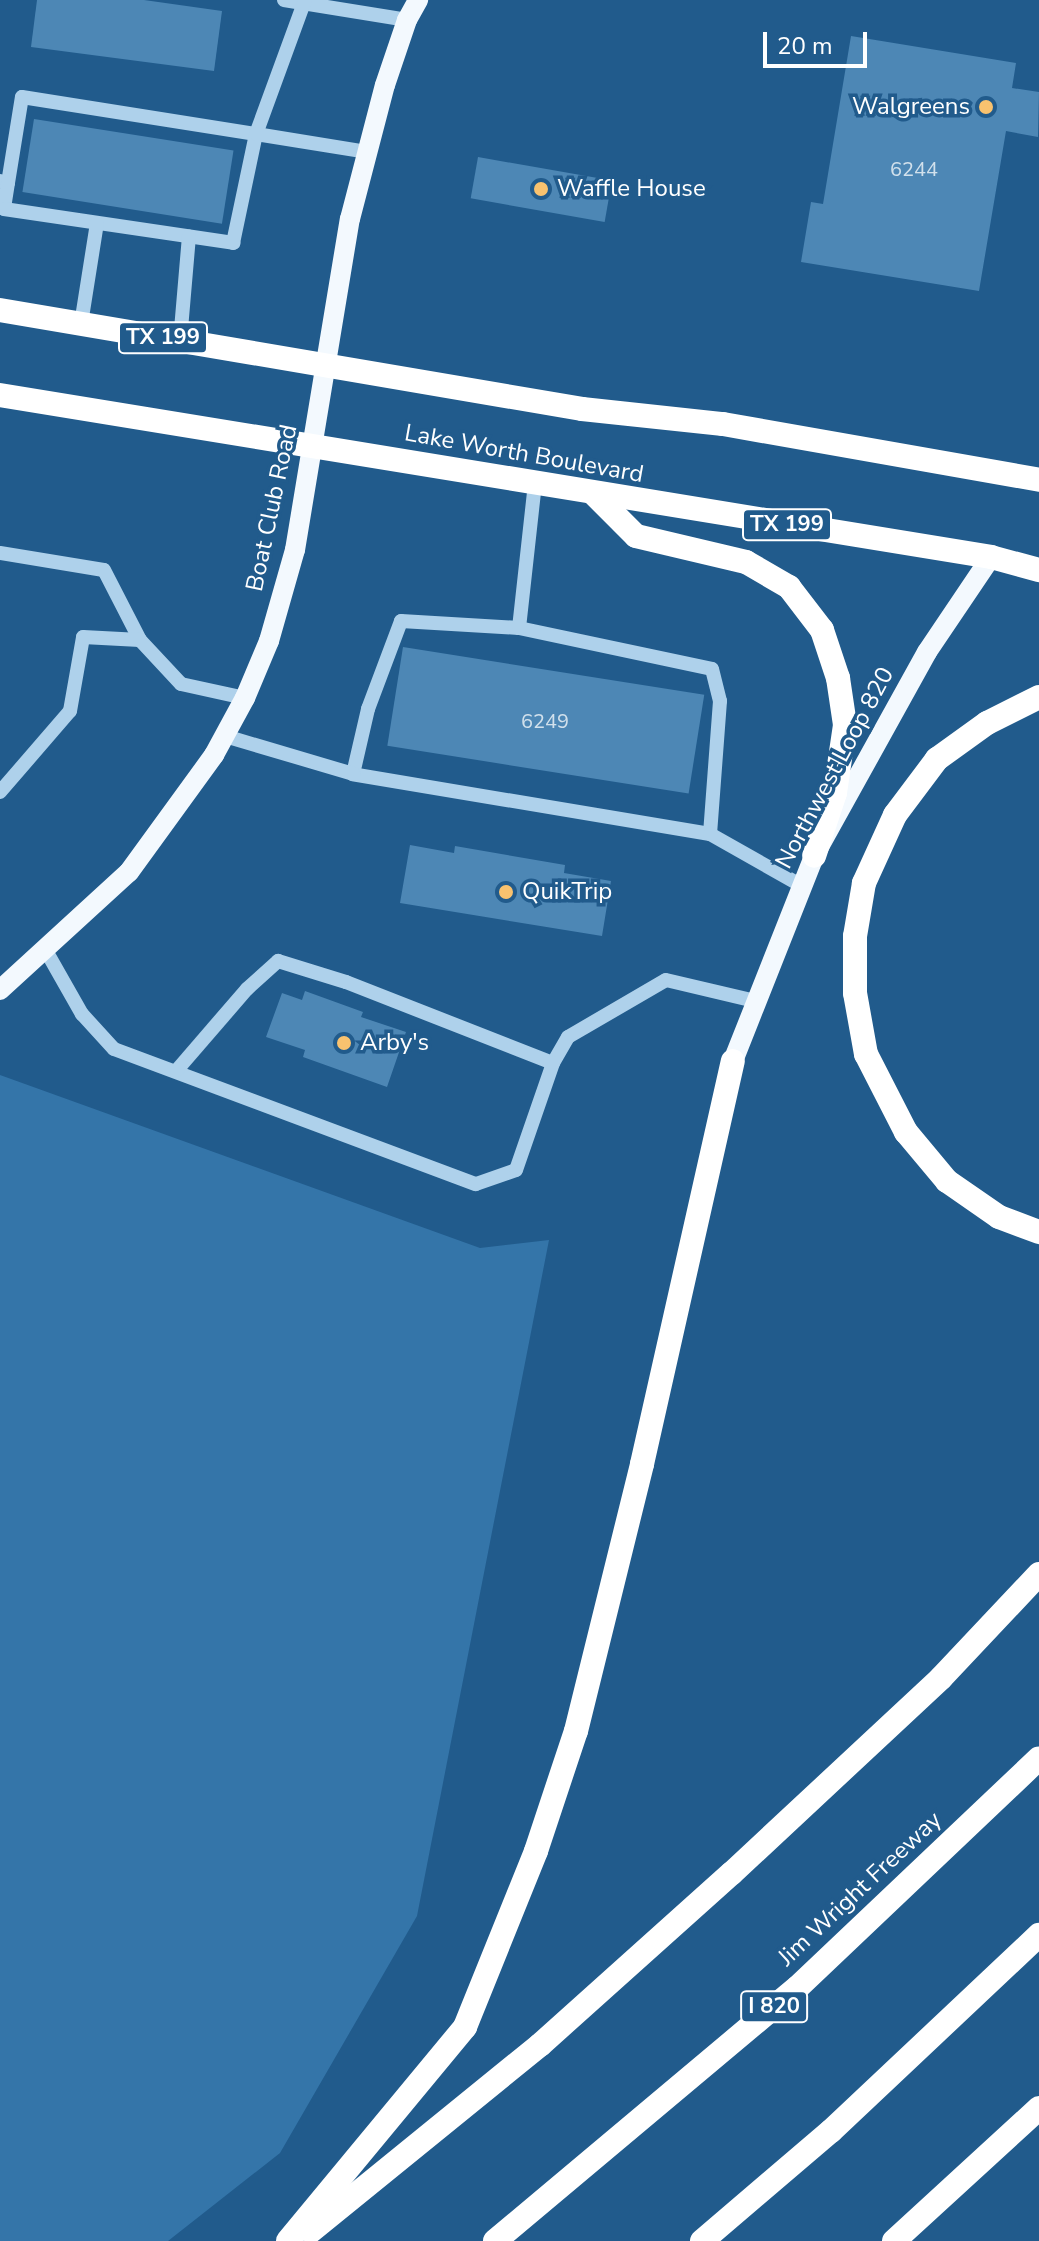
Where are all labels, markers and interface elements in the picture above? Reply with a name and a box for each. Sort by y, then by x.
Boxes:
scale bar [767,16,871,66]
text: 20 m [777,30,833,62]
place label: Walgreens [852,93,970,121]
marker: Walgreens [977,98,995,116]
house number: 6244 [890,157,938,181]
place label: Waffle House [557,175,706,203]
marker: Waffle House [532,180,550,198]
road number: TX 199 [117,320,209,356]
street label: Lake Worth Boulevard [402,419,646,489]
street label: Boat Club Road [240,422,304,594]
road number: TX 199 [741,507,833,543]
street label: Northwest Loop 820 [770,662,900,874]
house number: 6249 [521,709,569,733]
place label: QuikTrip [522,878,612,906]
marker: QuikTrip [497,883,515,901]
place label: Arby's [360,1029,429,1057]
marker: Arby's [335,1034,353,1052]
street label: Jim Wright Freeway [772,1806,948,1972]
road number: I 820 [740,1989,808,2025]

